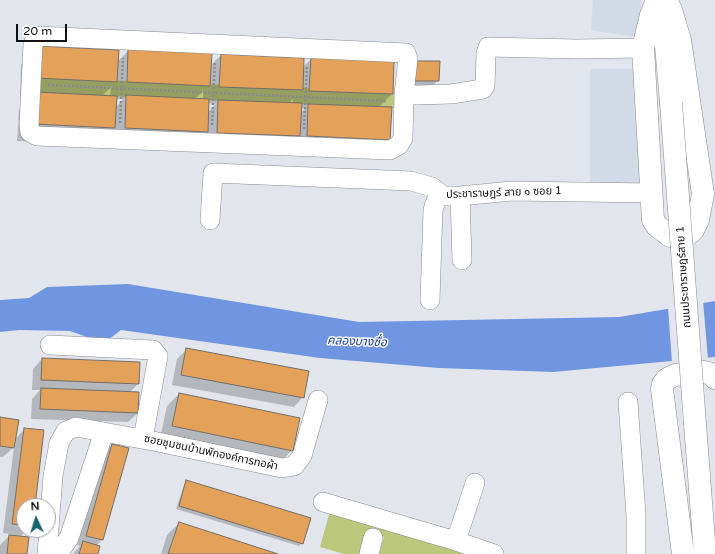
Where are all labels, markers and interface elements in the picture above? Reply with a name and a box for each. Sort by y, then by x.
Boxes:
scale bar [18,16,69,42]
text: 20 m [23,24,52,38]
street label: ประชาราษฎร์ สาย ๑ ซอย 1 [446,184,562,202]
street label: ถนนประชาราษฎร์สาย 1 [674,226,694,328]
water label: คลองบางซื่อ [327,334,387,350]
street label: ซอยชุมชนบ้านพักองค์การทอผ้า [143,432,279,474]
north arrow [16,498,56,538]
text: N [30,500,40,513]

